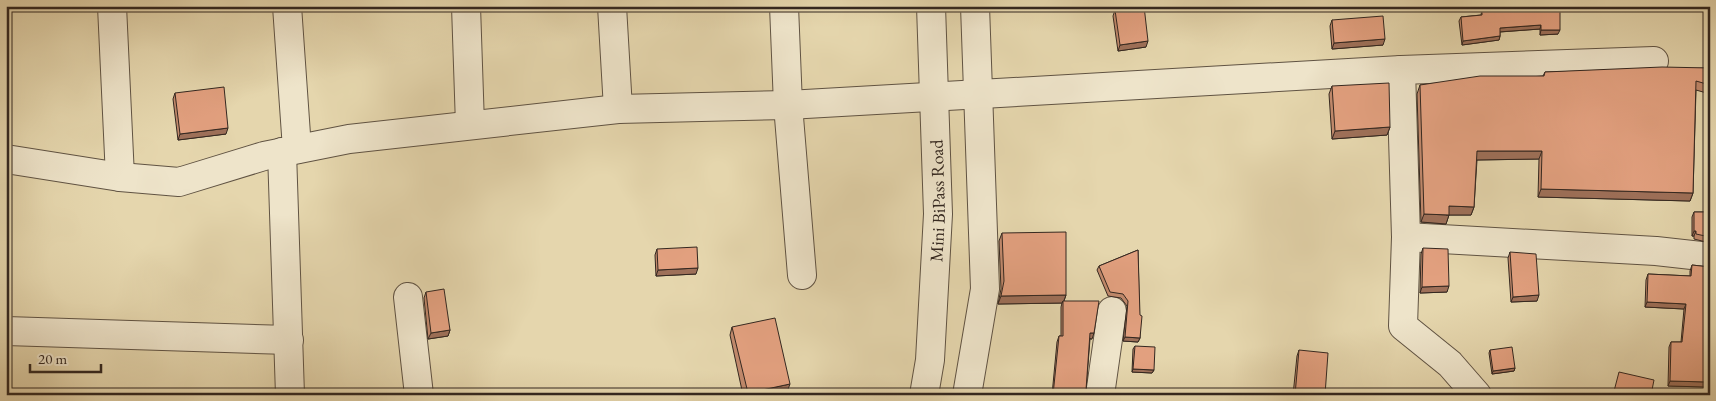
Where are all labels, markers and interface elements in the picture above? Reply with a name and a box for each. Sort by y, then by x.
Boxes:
street label: Mini BiPass Road [924,138,950,262]
scale bar [30,341,101,373]
text: 20 m [38,349,67,368]

